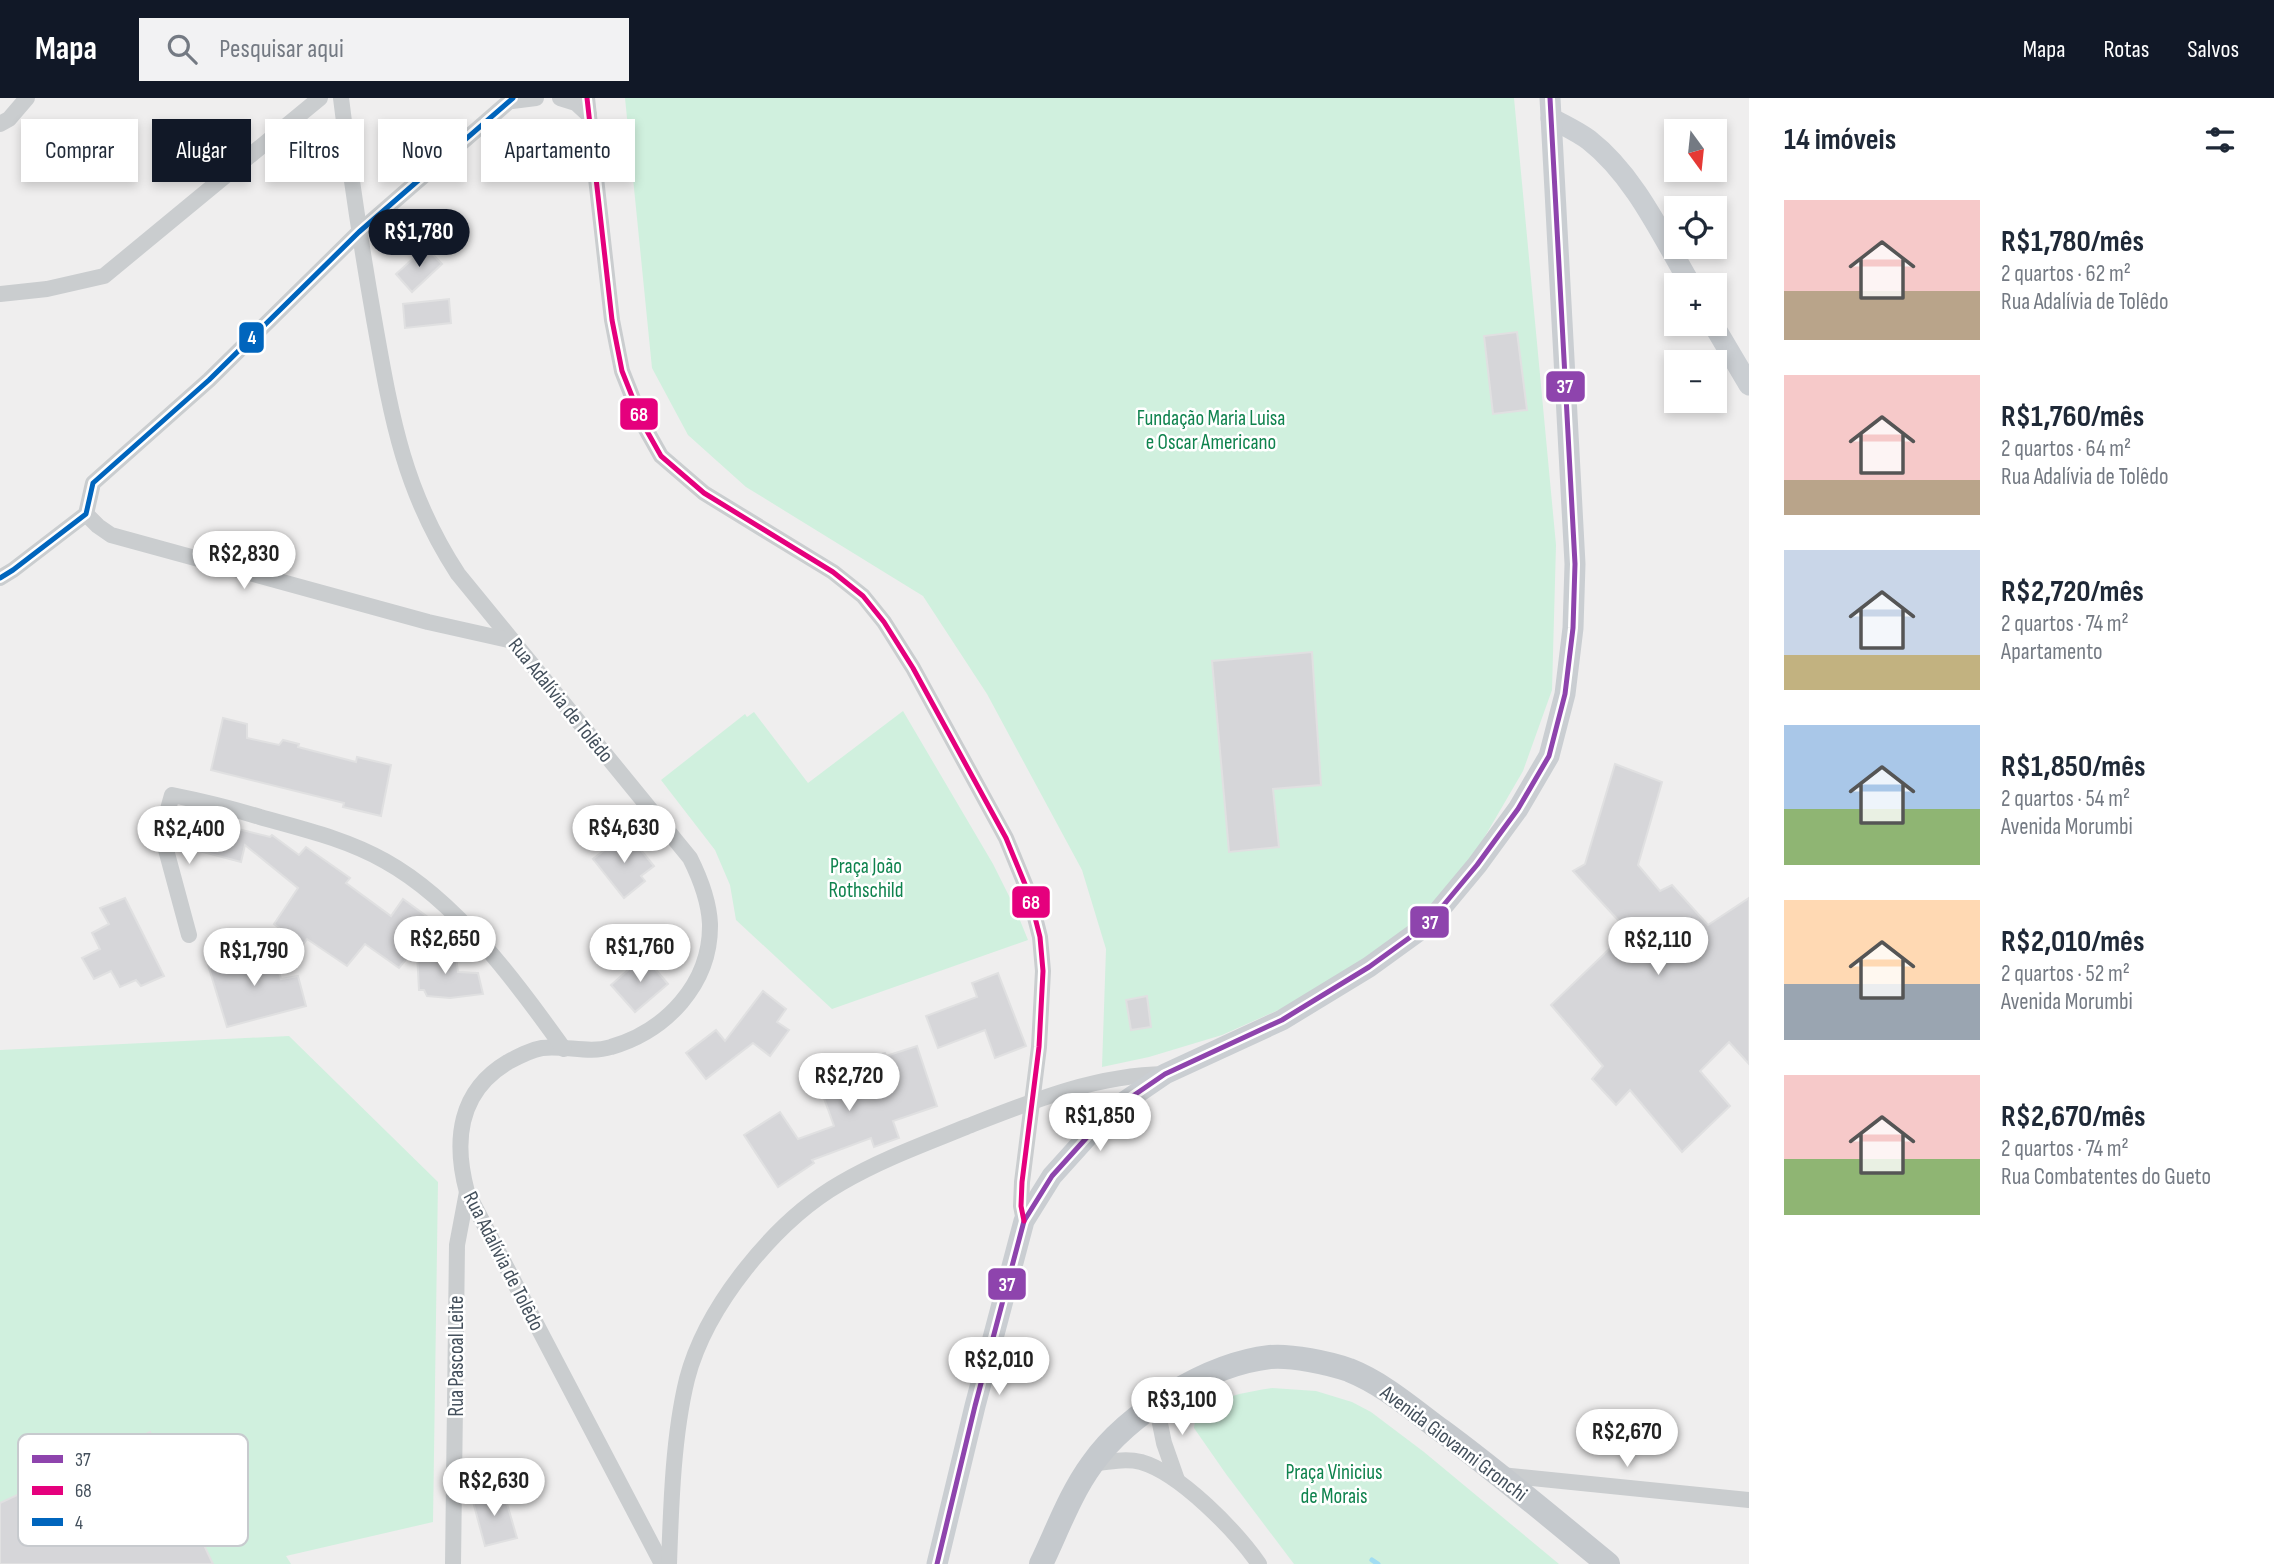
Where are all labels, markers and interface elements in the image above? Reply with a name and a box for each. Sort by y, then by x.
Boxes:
search box [139,18,629,81]
text: Mapa [35,29,97,69]
icon: search [163,30,201,68]
text: Pesquisar aqui [219,34,344,65]
text: Mapa [2023,35,2066,64]
text: Rotas [2104,35,2149,64]
text: Salvos [2187,35,2239,64]
chip: Comprar [21,119,138,182]
chip: Alugar [152,119,251,182]
chip: Filtros [265,119,364,182]
chip: Novo [378,119,467,182]
chip: Apartamento [481,119,635,182]
north arrow [1664,119,1727,182]
map controls [1664,119,1727,413]
icon: filters [2201,121,2239,159]
text: 14 imóveis [1784,122,1896,158]
button: locate [1664,196,1727,259]
pin: R$1,780 [354,209,484,269]
text: R$1,780 [385,218,453,246]
text: R$1,780/mês [2001,224,2144,260]
icon: home [1840,228,1924,312]
text: 2 quartos · 62 m² [2001,260,2131,288]
button: + [1664,273,1727,336]
text: Rua Adalívia de Tolêdo [2001,288,2169,316]
line badge: 4 [238,321,265,354]
text: 4 [248,327,257,350]
button: − [1664,350,1727,413]
line badge: 37 [1545,370,1586,403]
text: 37 [1557,376,1574,399]
line badge: 68 [619,397,659,431]
text: R$1,760/mês [2001,399,2144,435]
icon: home [1840,403,1924,487]
text: 68 [630,404,648,427]
park label: Fundação Maria Luisa e Oscar Americano [1137,406,1285,455]
text: 2 quartos · 64 m² [2001,435,2131,463]
text: Rua Adalívia de Tolêdo [2001,463,2169,491]
pin: R$2,830 [179,532,309,591]
text: R$2,830 [209,540,279,568]
text: R$2,720/mês [2001,574,2144,610]
icon: home [1840,578,1924,662]
text: 2 quartos · 74 m² [2001,610,2129,638]
street label: Rua Adalívia de Tolêdo [503,633,618,768]
text: Apartamento [2001,638,2103,666]
text: R$1,850/mês [2001,749,2146,785]
icon: home [1840,753,1924,837]
text: 2 quartos · 54 m² [2001,785,2130,813]
pin: R$2,400 [124,806,254,866]
pin: R$4,630 [559,806,689,865]
text: Avenida Morumbi [2001,813,2133,841]
text: R$4,630 [588,814,660,842]
text: R$2,400 [153,815,225,843]
park label: Praça João Rothschild [828,854,904,903]
line badge: 68 [1011,885,1051,919]
text: 68 [1022,892,1040,915]
line badge: 37 [1409,905,1450,939]
text: 37 [1422,912,1439,935]
pin: R$2,650 [380,916,510,976]
pin: R$2,110 [1593,918,1723,977]
pin: R$1,760 [575,924,705,984]
text: R$2,010/mês [2001,924,2144,960]
text: R$2,650 [410,925,480,953]
text: R$2,110 [1624,926,1692,954]
pin: R$1,790 [189,928,319,988]
icon: home [1840,928,1924,1012]
text: R$1,760 [606,933,674,961]
text: R$1,790 [219,937,289,965]
text: 2 quartos · 52 m² [2001,960,2130,988]
text: Avenida Morumbi [2001,988,2133,1016]
pin: R$2,720 [784,1054,914,1113]
text: R$2,720 [815,1062,883,1090]
pin: R$1,850 [1035,1094,1165,1153]
text: R$2,670/mês [2001,1099,2146,1135]
text: R$1,850 [1065,1102,1135,1130]
icon: home [1840,1103,1924,1187]
text: 2 quartos · 74 m² [2001,1135,2129,1163]
text: Rua Combatentes do Gueto [2001,1163,2211,1191]
street label: Rua Adalívia de Tolêdo [458,1187,549,1335]
line badge: 37 [987,1267,1027,1301]
text: 37 [999,1274,1016,1297]
street label: Rua Pascoal Leite [444,1295,469,1417]
pin: R$2,010 [934,1338,1064,1397]
text: R$2,010 [964,1346,1034,1374]
pin: R$3,100 [1117,1378,1247,1437]
street label: Avenida Giovanni Gronchi [1374,1379,1532,1507]
text: R$3,100 [1147,1386,1217,1414]
pin: R$2,670 [1562,1410,1692,1469]
text: R$2,670 [1592,1418,1662,1446]
legend [18,1434,248,1546]
text: 37 [75,1449,91,1472]
pin: R$2,630 [429,1458,559,1518]
park label: Praça Vinicius de Morais [1285,1460,1383,1509]
text: R$2,630 [459,1467,529,1495]
text: 68 [75,1480,92,1503]
text: 4 [75,1512,83,1535]

